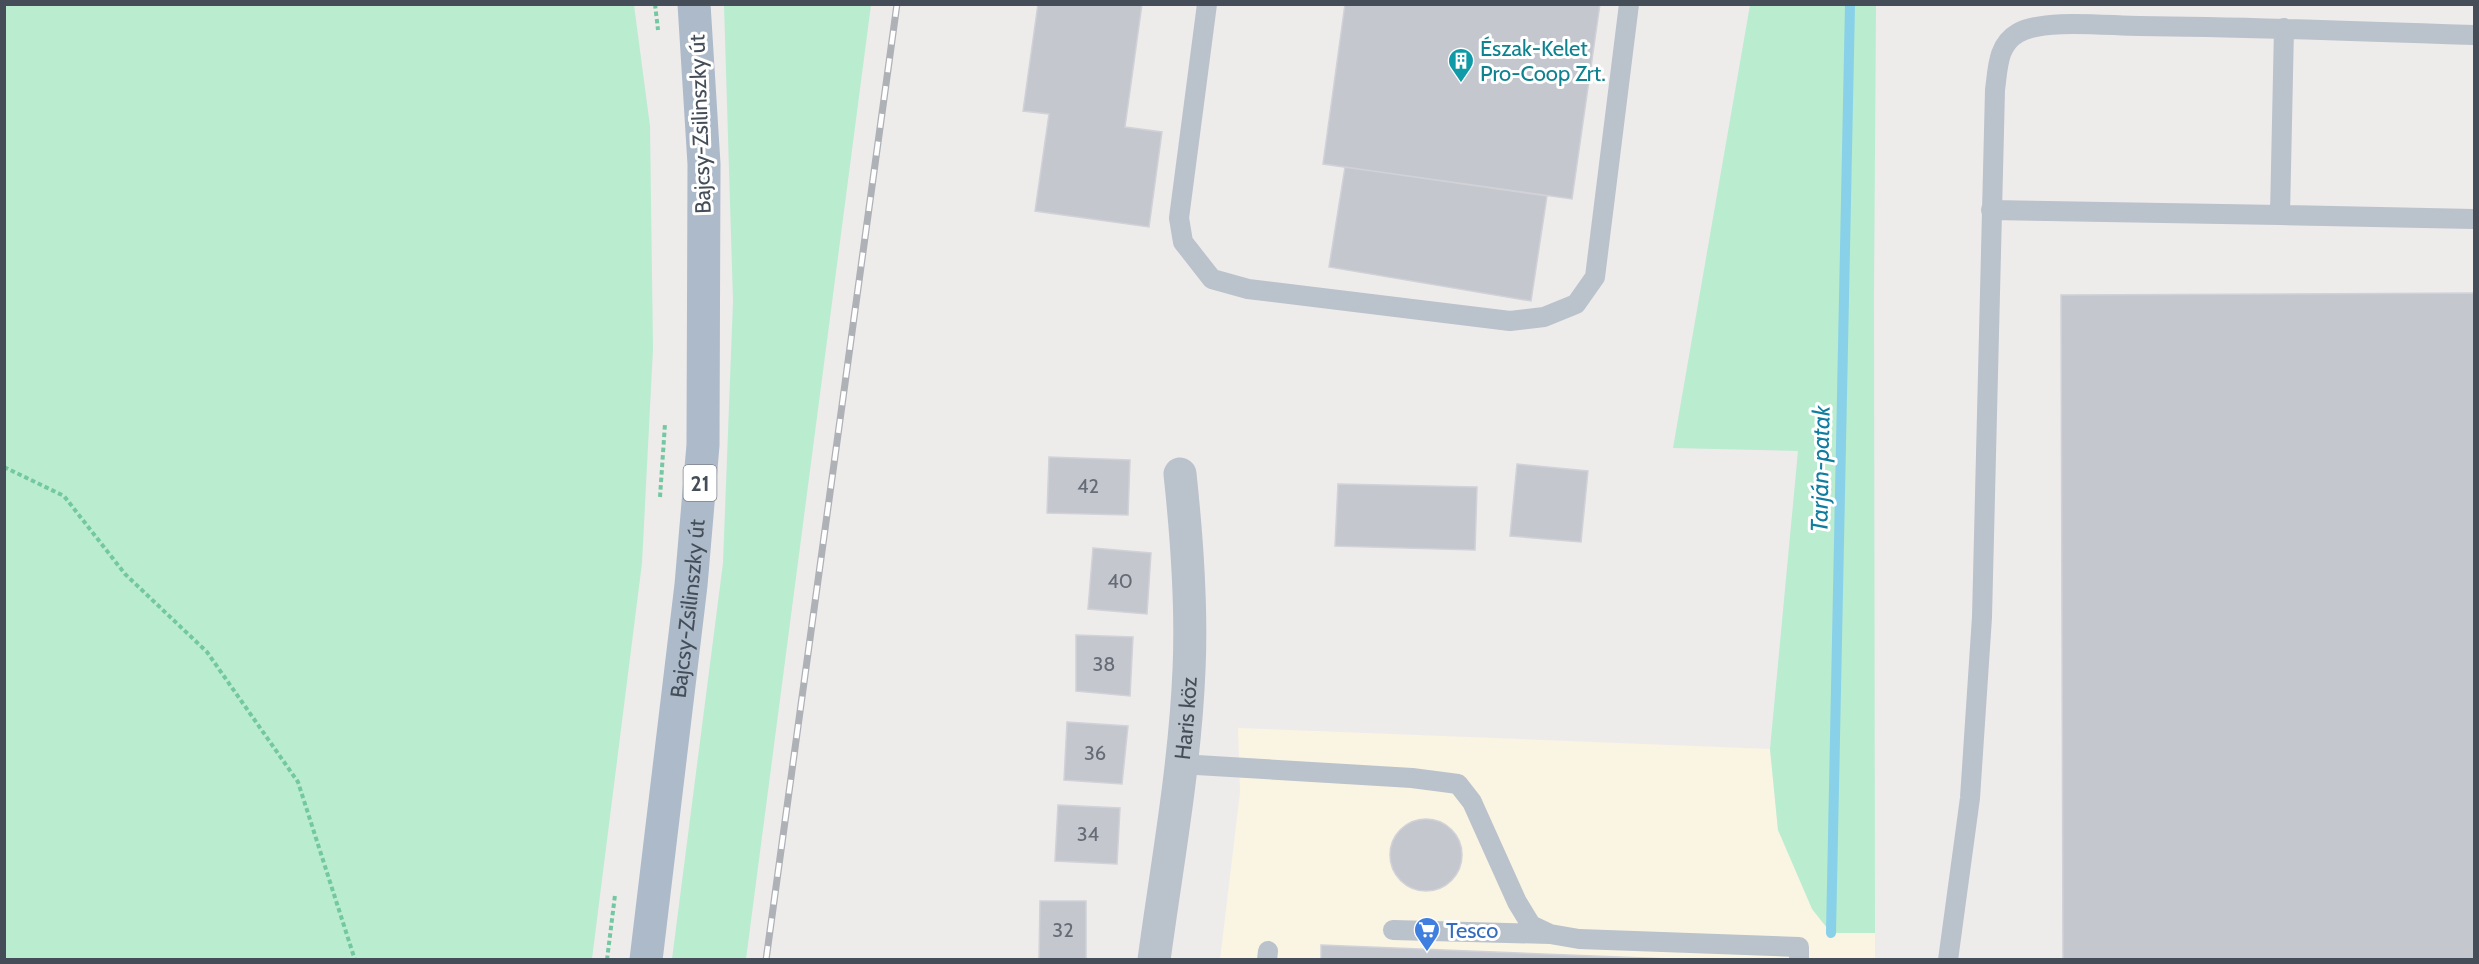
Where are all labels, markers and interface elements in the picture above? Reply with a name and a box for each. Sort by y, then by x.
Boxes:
street label: Bajcsy-Zsilinszky út [683,33,717,214]
place label: Észak-Kelet Pro-Coop Zrt. [1480,35,1606,87]
building icon: Észak-Kelet Pro-Coop Zrt. [1446,46,1476,84]
water label: Tarján-patak [1804,405,1836,533]
road number: 21 [684,465,716,501]
house number: 42 [1077,474,1099,498]
street label: Bajcsy-Zsilinszky út [664,517,710,699]
house number: 40 [1107,569,1133,593]
house number: 38 [1093,652,1115,676]
street label: Haris köz [1168,676,1202,761]
house number: 36 [1084,741,1106,765]
house number: 34 [1077,822,1100,846]
supermarket icon: Tesco [1412,915,1442,953]
place label: Tesco [1446,917,1498,944]
house number: 32 [1052,918,1074,942]

